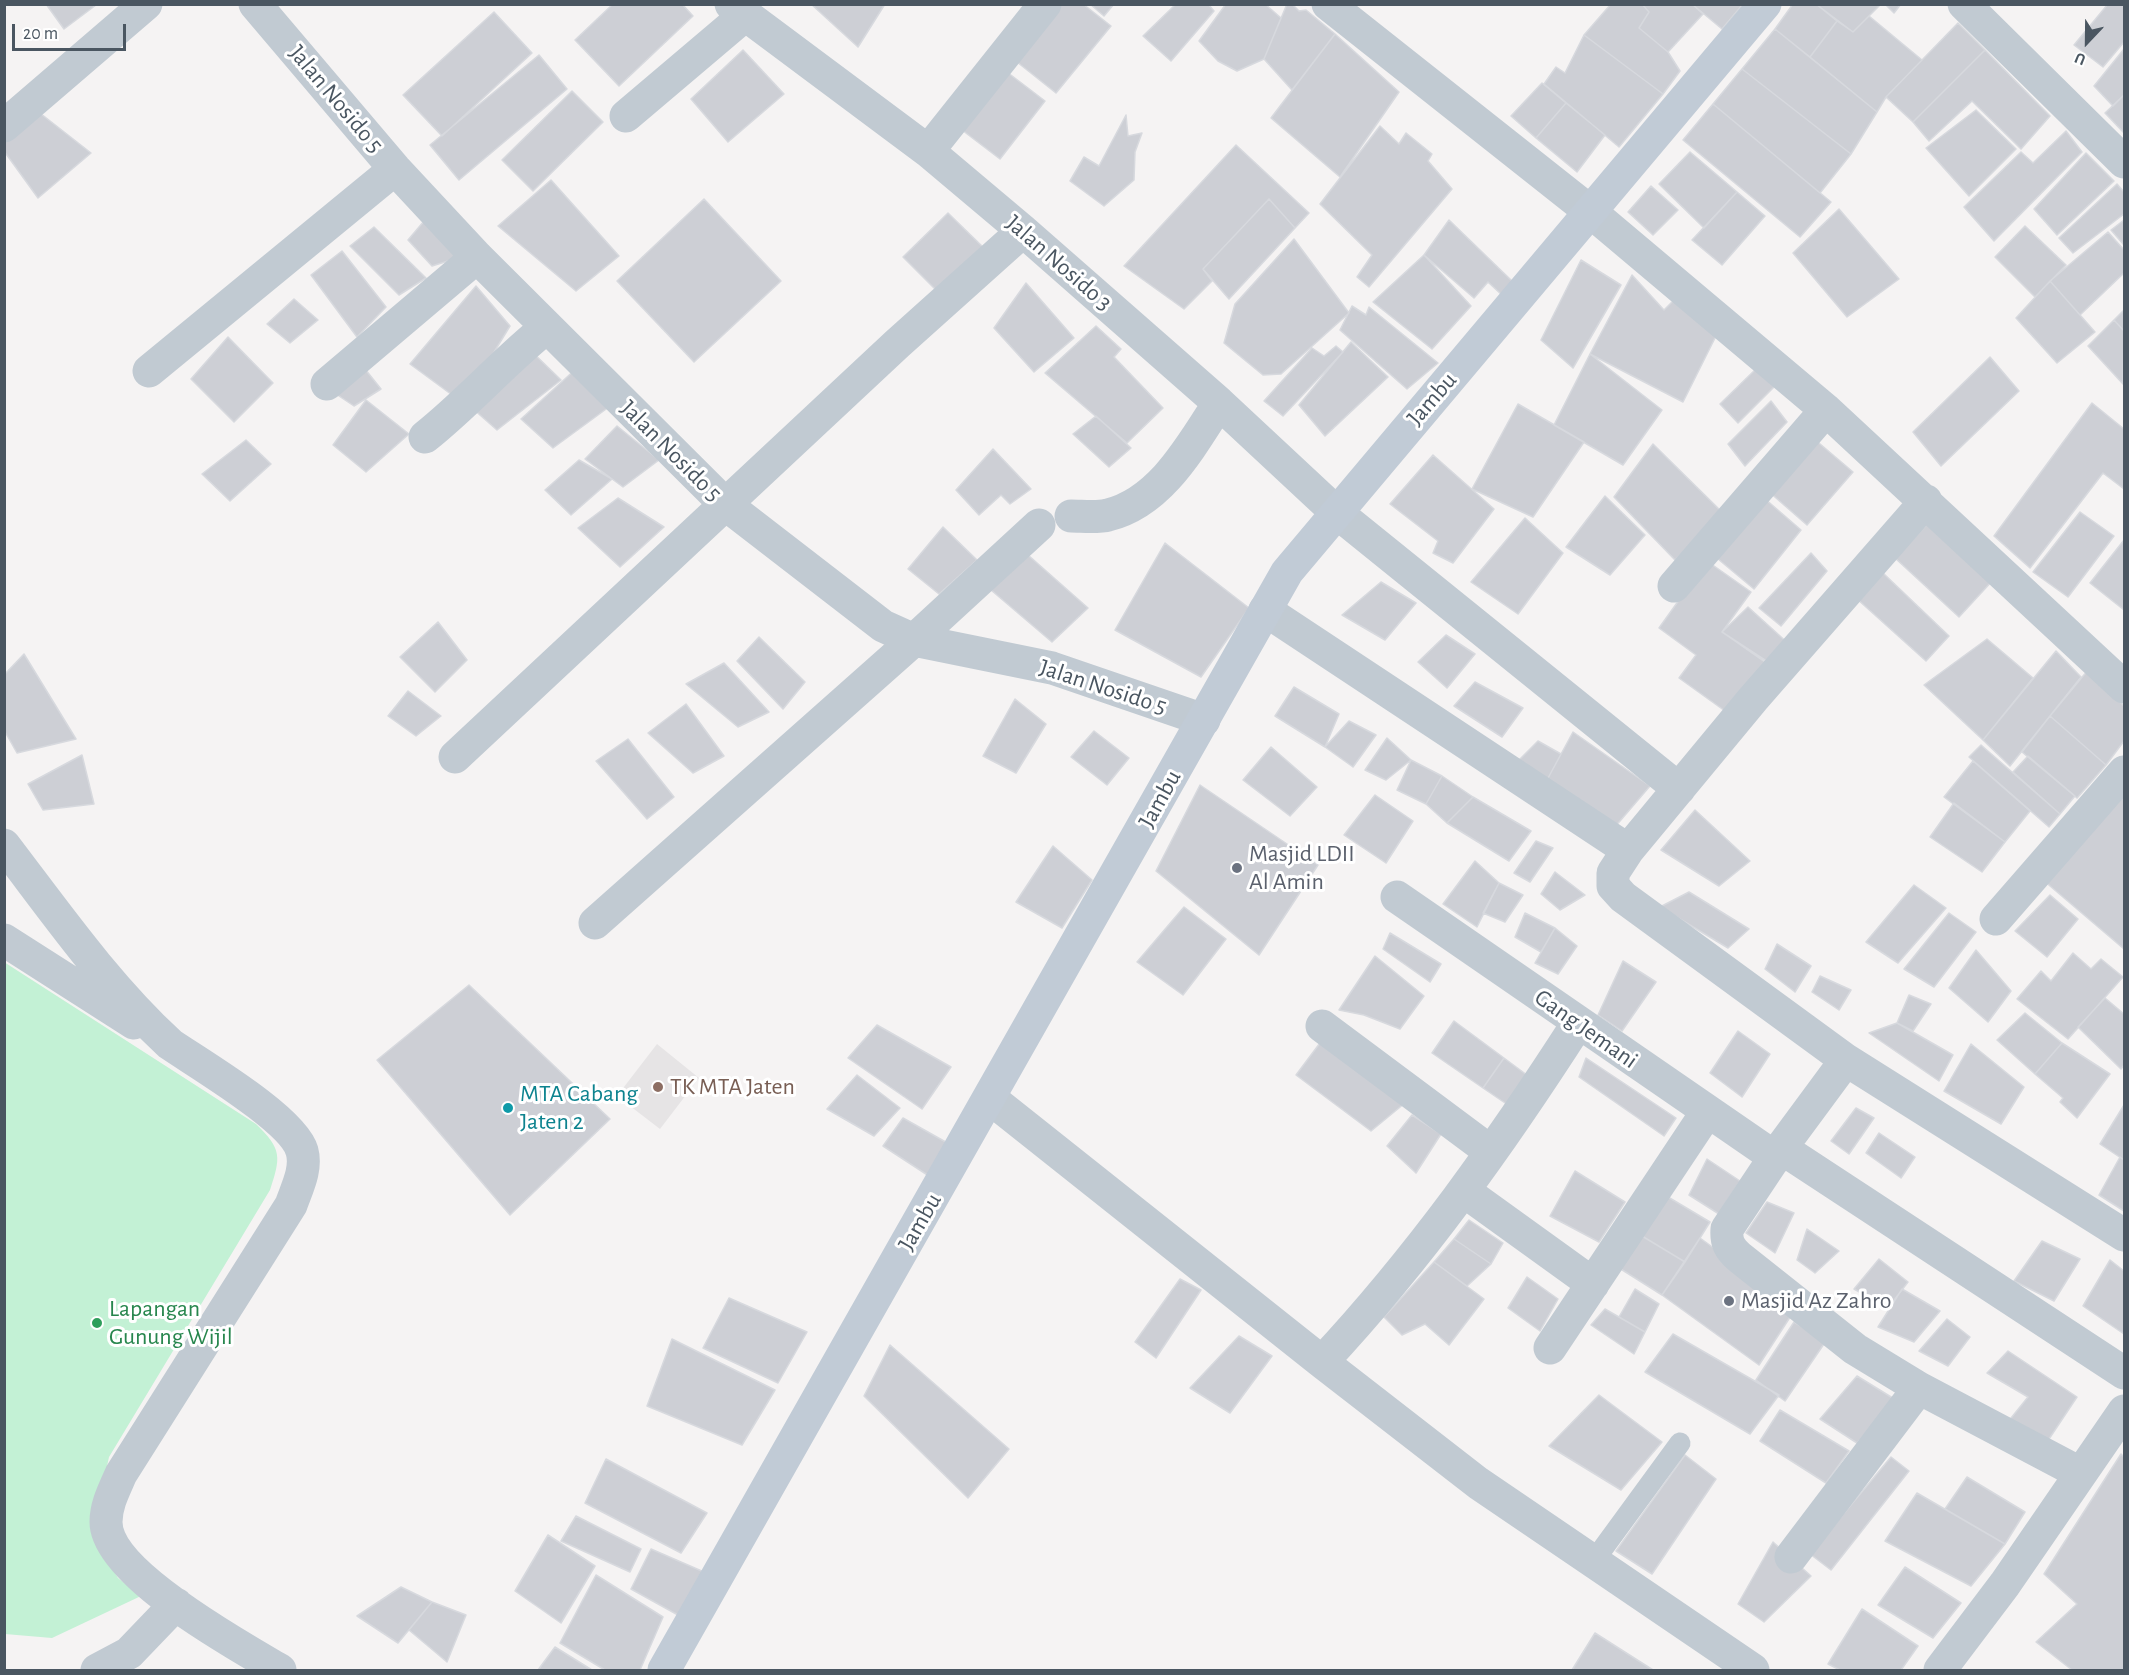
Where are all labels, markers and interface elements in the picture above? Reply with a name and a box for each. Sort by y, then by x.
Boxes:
scale bar [15,12,129,50]
north arrow [2057,12,2117,72]
text: 20 m [23,25,58,43]
street label: Jalan Nosido 5 [283,39,389,159]
text: U [2073,49,2088,68]
street label: Jalan Nosido 3 [1000,209,1118,317]
street label: Jambu [1401,366,1463,432]
street label: Jalan Nosido 5 [614,394,728,508]
street label: Jalan Nosido 5 [1036,653,1170,721]
street label: Jambu [1132,765,1188,833]
place label: Masjid LDII Al Amin [1249,840,1355,896]
marker: Masjid LDII Al Amin [1230,861,1244,875]
street label: Gang Jemani [1529,983,1643,1075]
place label: TK MTA Jaten [670,1073,795,1101]
place label: MTA Cabang Jaten 2 [520,1080,638,1136]
marker: TK MTA Jaten [651,1080,665,1094]
marker: MTA Cabang Jaten 2 [501,1101,515,1115]
street label: Jambu [892,1188,948,1256]
place label: Masjid Az Zahro [1741,1287,1891,1315]
marker: Masjid Az Zahro [1722,1294,1736,1308]
place label: Lapangan Gunung Wijil [109,1295,233,1351]
marker: Lapangan Gunung Wijil [90,1316,104,1330]

